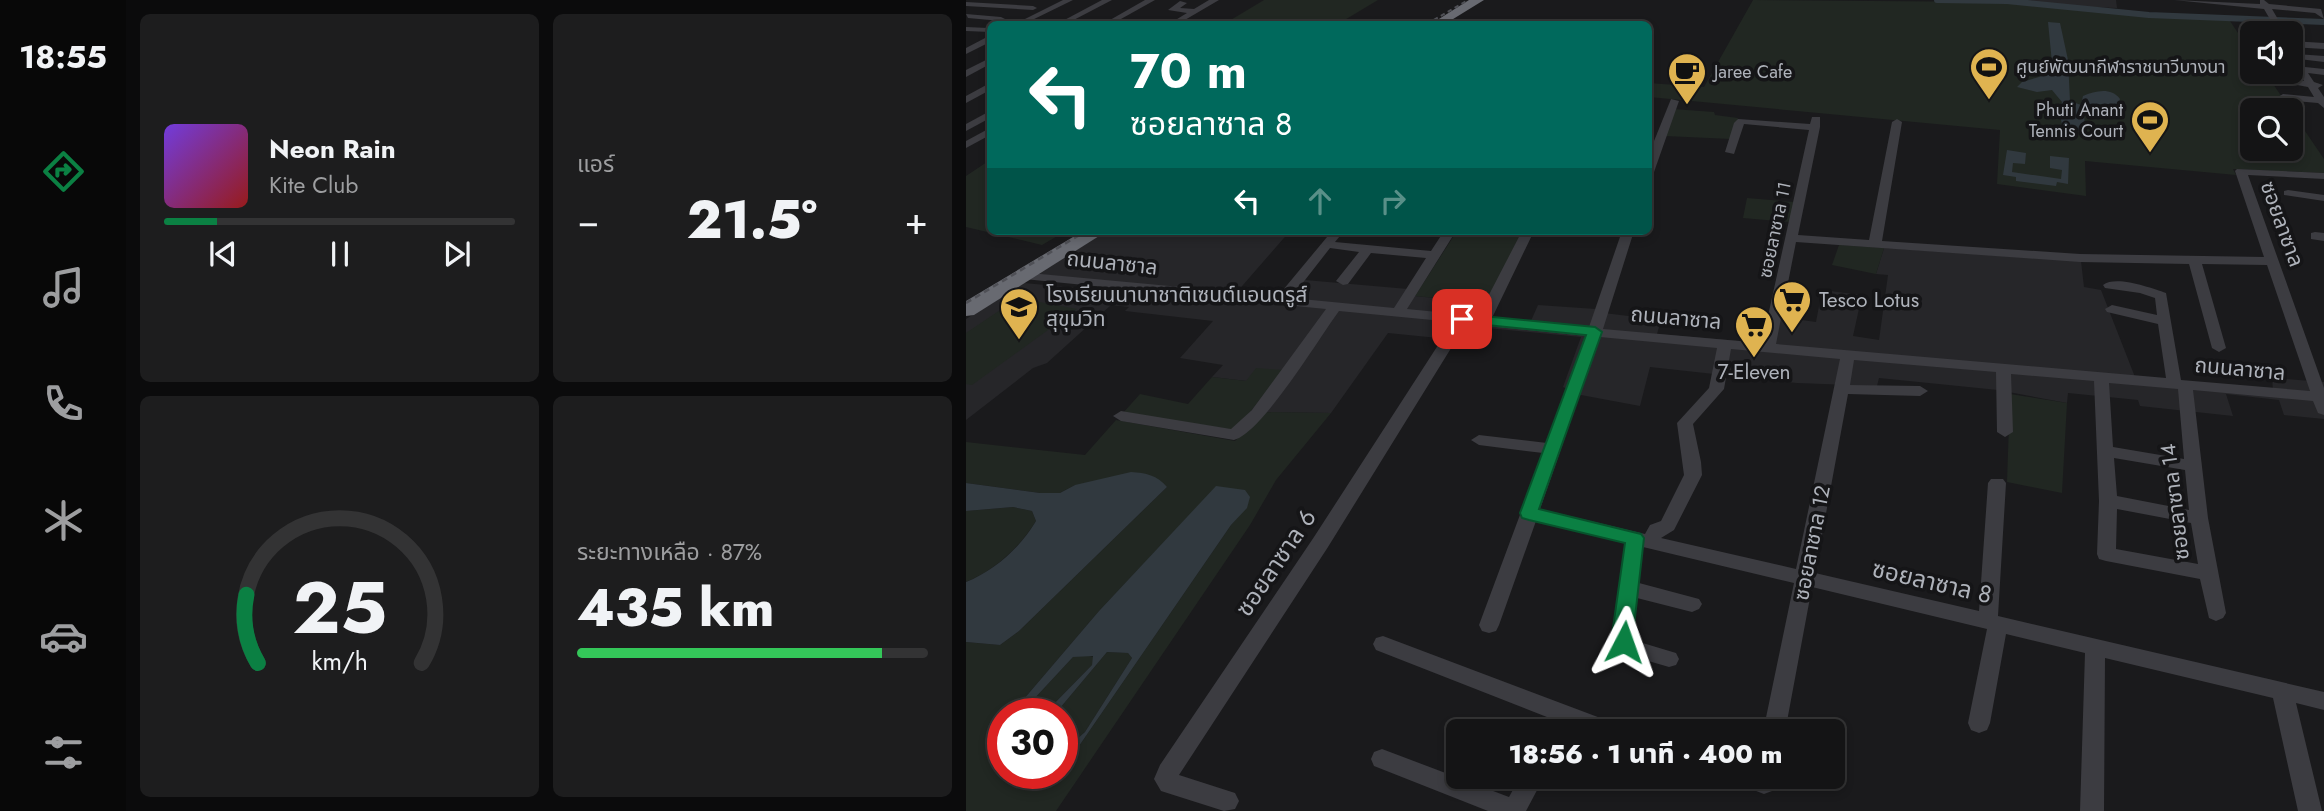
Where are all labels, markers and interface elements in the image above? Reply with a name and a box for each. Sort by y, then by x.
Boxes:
map controls [2240,21,2303,161]
button: sound [2240,21,2303,84]
text: 18:55 [19,34,107,80]
text: 70 m [1130,36,1247,106]
sports icon: ศูนย์พัฒนากีฬาราชนาวีบางนา [1968,46,2010,101]
icon: left [1015,49,1106,140]
cafe icon: Jaree Cafe [1666,51,1708,106]
place label: ศูนย์พัฒนากีฬาราชนาวีบางนา [2016,54,2226,80]
place label: Jaree Cafe [1712,59,1792,85]
place label: Phuti Anant Tennis Court [2029,97,2124,144]
button: search [2240,98,2303,161]
sports icon: Phuti Anant Tennis Court [2129,99,2171,154]
text: ซอยลาซาล 8 [1130,101,1293,147]
text: Neon Rain [269,130,396,168]
icon: directions [39,147,88,196]
text: แอร์ [577,147,614,181]
text: Kite Club [269,168,358,202]
street label: ซอยลาซาล [2253,177,2311,271]
street label: ซอยลาซาล 11 [1752,179,1798,281]
text: 21.5° [687,182,817,258]
icon: left [1228,182,1266,220]
icon: ahead [1301,182,1339,220]
icon: right [1374,182,1412,220]
text: − [577,193,599,248]
text: + [905,193,928,248]
icon: previous [204,235,242,273]
icon: pause [321,235,359,273]
icon: next [438,235,476,273]
street label: ถนนลาซาล [1065,243,1159,283]
icon: music [39,263,88,312]
supermarket icon: Tesco Lotus [1771,279,1813,334]
place label: โรงเรียนนานาชาติเซนต์แอนดรูส์ สุขุมวิท [1046,280,1307,334]
place label: Tesco Lotus [1819,285,1919,315]
school or university icon: โรงเรียนนานาชาติเซนต์แอนดรูส์ สุขุมวิท [998,286,1040,341]
pin [1432,289,1492,349]
street label: ถนนลาซาล [1629,299,1723,337]
icon: arrive [1443,300,1481,338]
supermarket icon: 7-Eleven [1733,304,1775,359]
street label: ถนนลาซาล [2193,350,2287,388]
place label: 7-Eleven [1717,357,1791,387]
icon: phone [39,379,88,428]
street label: ซอยลาซาล 14 [2153,442,2197,562]
street label: ซอยลาซาล 12 [1786,483,1838,603]
icon: climate [39,496,88,545]
street label: ซอยลาซาล 6 [1227,502,1324,623]
text: ระยะทางเหลือ · 87% [577,535,762,569]
street label: ซอยลาซาล 8 [1869,551,1995,612]
text: 25 [292,555,387,660]
text: 435 km [577,570,774,646]
position arrow [1587,605,1661,679]
icon: car [39,612,88,661]
text: km/h [311,642,368,678]
speed limit sign: 30 [987,698,1078,789]
icon: filters [39,728,88,777]
text: 18:56 · 1 นาที · 400 m [1509,735,1783,773]

